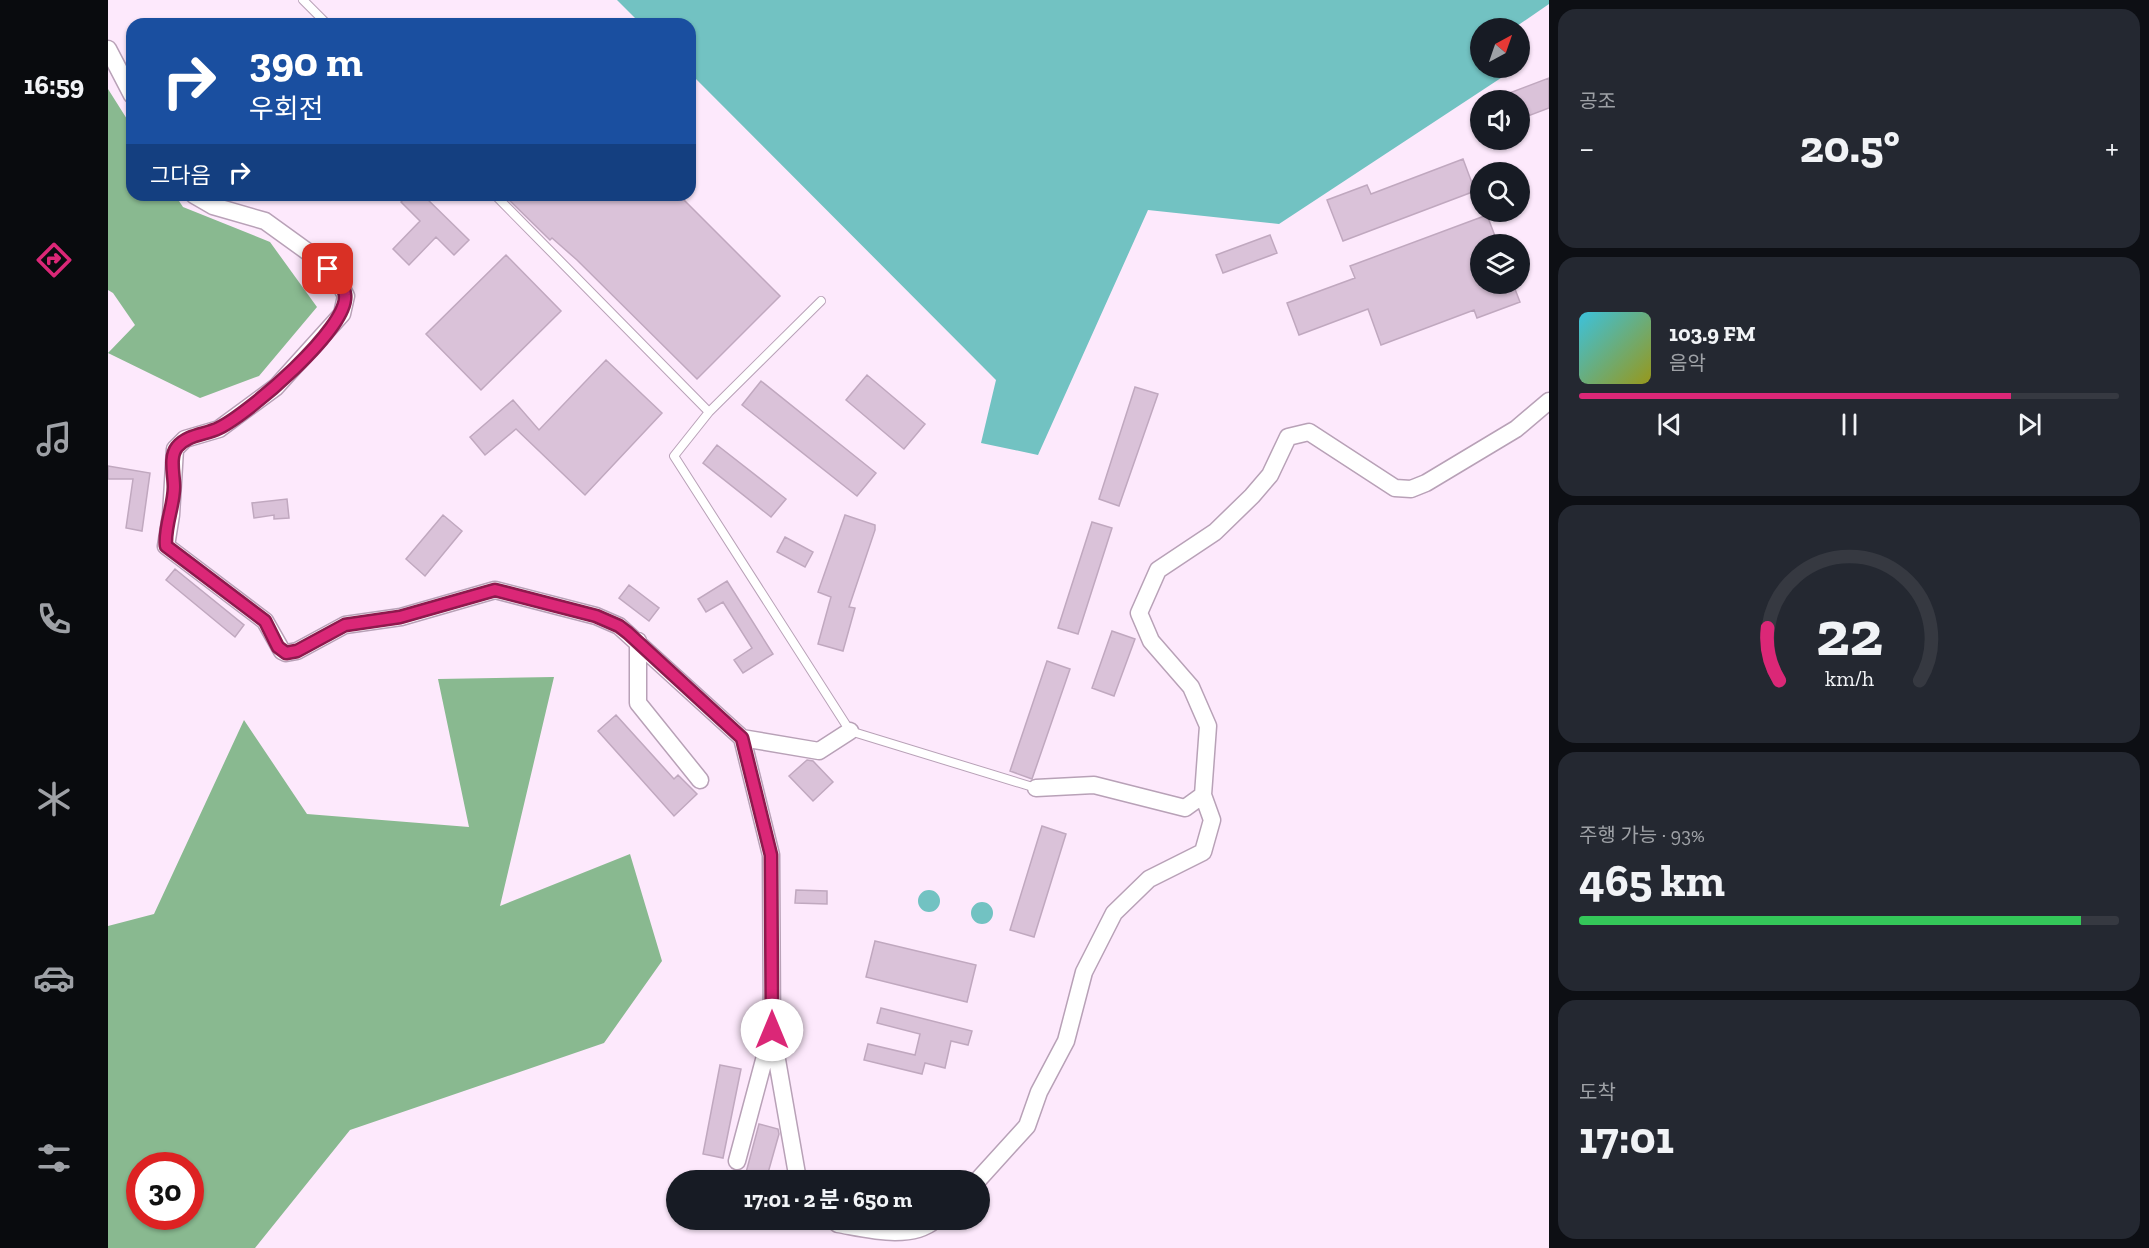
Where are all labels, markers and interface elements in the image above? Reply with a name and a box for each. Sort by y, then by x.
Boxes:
north arrow [1470,18,1530,78]
map controls [1470,18,1530,294]
text: 390 m [249,36,363,87]
icon: right [150,42,228,120]
text: 16:59 [24,69,84,101]
text: 공조 [1579,89,1616,113]
button: sound [1470,90,1530,150]
text: 우회전 [249,93,324,125]
text: 20.5° [1800,120,1900,174]
text: − [1579,128,1594,167]
text: + [2105,128,2119,167]
icon: right [223,156,256,189]
text: 그다음 [150,162,211,189]
button: search [1470,162,1530,222]
button: layers [1470,234,1530,294]
icon: directions [33,239,75,281]
pin [302,243,353,294]
icon: arrive [311,252,344,285]
text: 103.9 FM [1669,320,1755,347]
text: 음악 [1669,351,1706,375]
icon: previous [1653,408,1686,441]
icon: pause [1833,408,1866,441]
icon: next [2013,408,2046,441]
icon: music [33,418,75,460]
text: 22 [1815,596,1883,671]
icon: phone [33,598,75,640]
text: km/h [1825,666,1873,691]
icon: climate [33,778,75,820]
text: 주행 가능 · 93% [1579,823,1705,847]
text: 465 km [1579,854,1725,908]
icon: car [33,957,75,999]
position arrow [740,998,804,1062]
text: 도착 [1579,1080,1616,1104]
text: 17:01 [1579,1111,1674,1165]
icon: filters [33,1137,75,1179]
speed limit sign: 30 [126,1152,204,1230]
text: 17:01 · 2 분 · 650 m [744,1186,912,1213]

